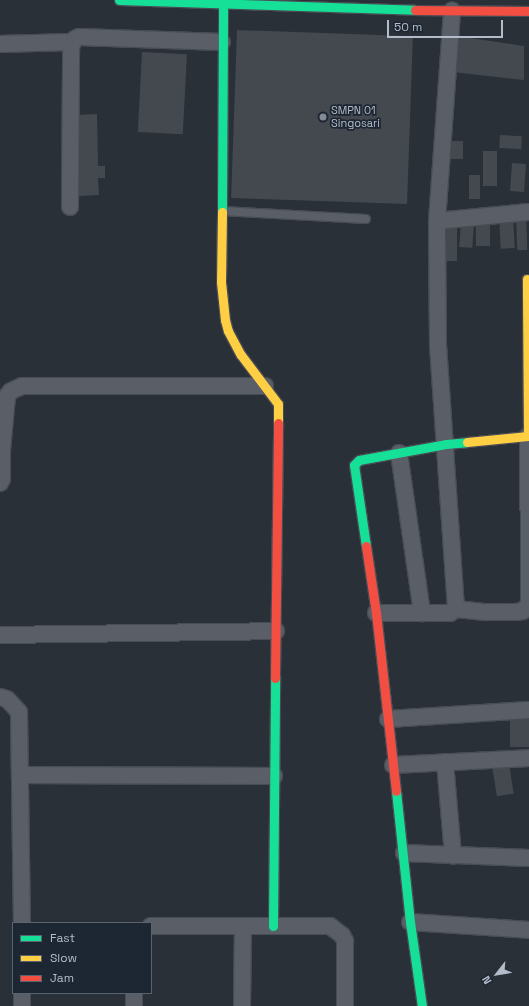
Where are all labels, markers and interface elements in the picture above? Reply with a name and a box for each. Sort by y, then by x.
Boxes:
scale bar [389,12,505,38]
text: 50 m [394,19,422,35]
place label: SMPN 01 Singosari [331,104,380,130]
marker: SMPN 01 Singosari [318,112,328,122]
legend [12,922,152,994]
text: Fast [50,930,75,946]
text: Slow [50,950,77,966]
north arrow [477,954,517,994]
text: Jam [50,970,74,986]
text: N [479,973,495,987]

